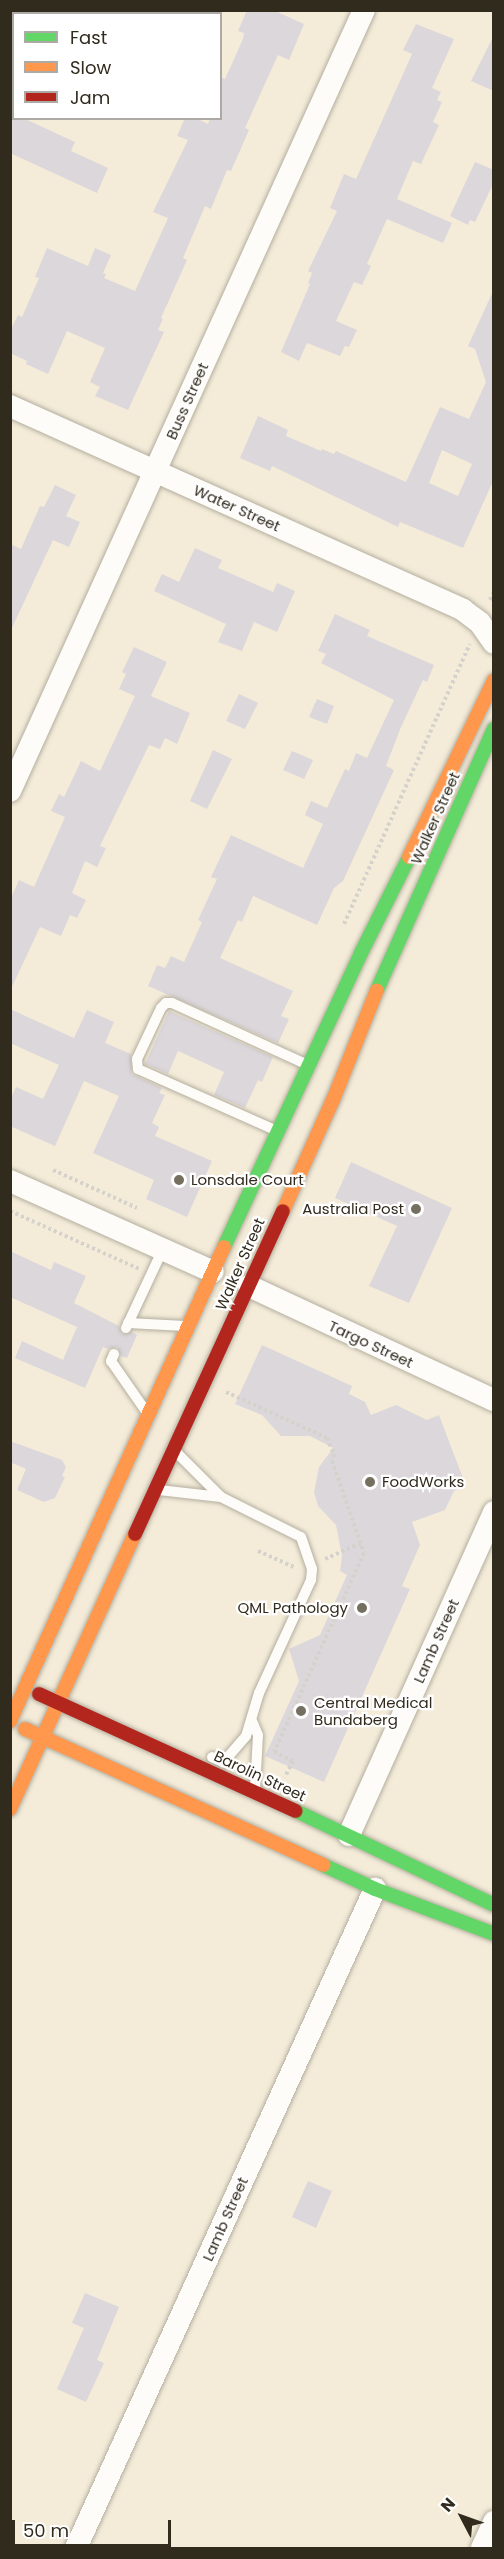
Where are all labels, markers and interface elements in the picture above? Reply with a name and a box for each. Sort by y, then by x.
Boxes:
legend [12,12,222,120]
text: Fast [70,25,107,50]
text: Slow [70,55,111,80]
text: Jam [70,85,110,110]
street label: Buss Street [162,360,212,442]
street label: Water Street [191,481,283,535]
street label: Walker Street [407,769,463,867]
place label: Lonsdale Court [191,1171,304,1189]
marker: Lonsdale Court [172,1173,186,1187]
place label: Australia Post [302,1200,404,1218]
marker: Australia Post [409,1202,423,1216]
street label: Walker Street [212,1215,268,1313]
street label: Targo Street [326,1317,416,1371]
place label: FoodWorks [382,1473,464,1491]
marker: FoodWorks [363,1475,377,1489]
street label: Lamb Street [409,1596,463,1686]
place label: QML Pathology [237,1599,348,1617]
marker: QML Pathology [353,1599,371,1617]
place label: Central Medical Bundaberg [314,1693,432,1728]
marker: Central Medical Bundaberg [292,1702,310,1720]
street label: Barolin Street [211,1747,309,1805]
street label: Lamb Street [198,2174,252,2264]
north arrow [432,2487,492,2547]
text: N [435,2493,461,2517]
scale bar [15,2508,174,2546]
text: 50 m [23,2518,69,2543]

